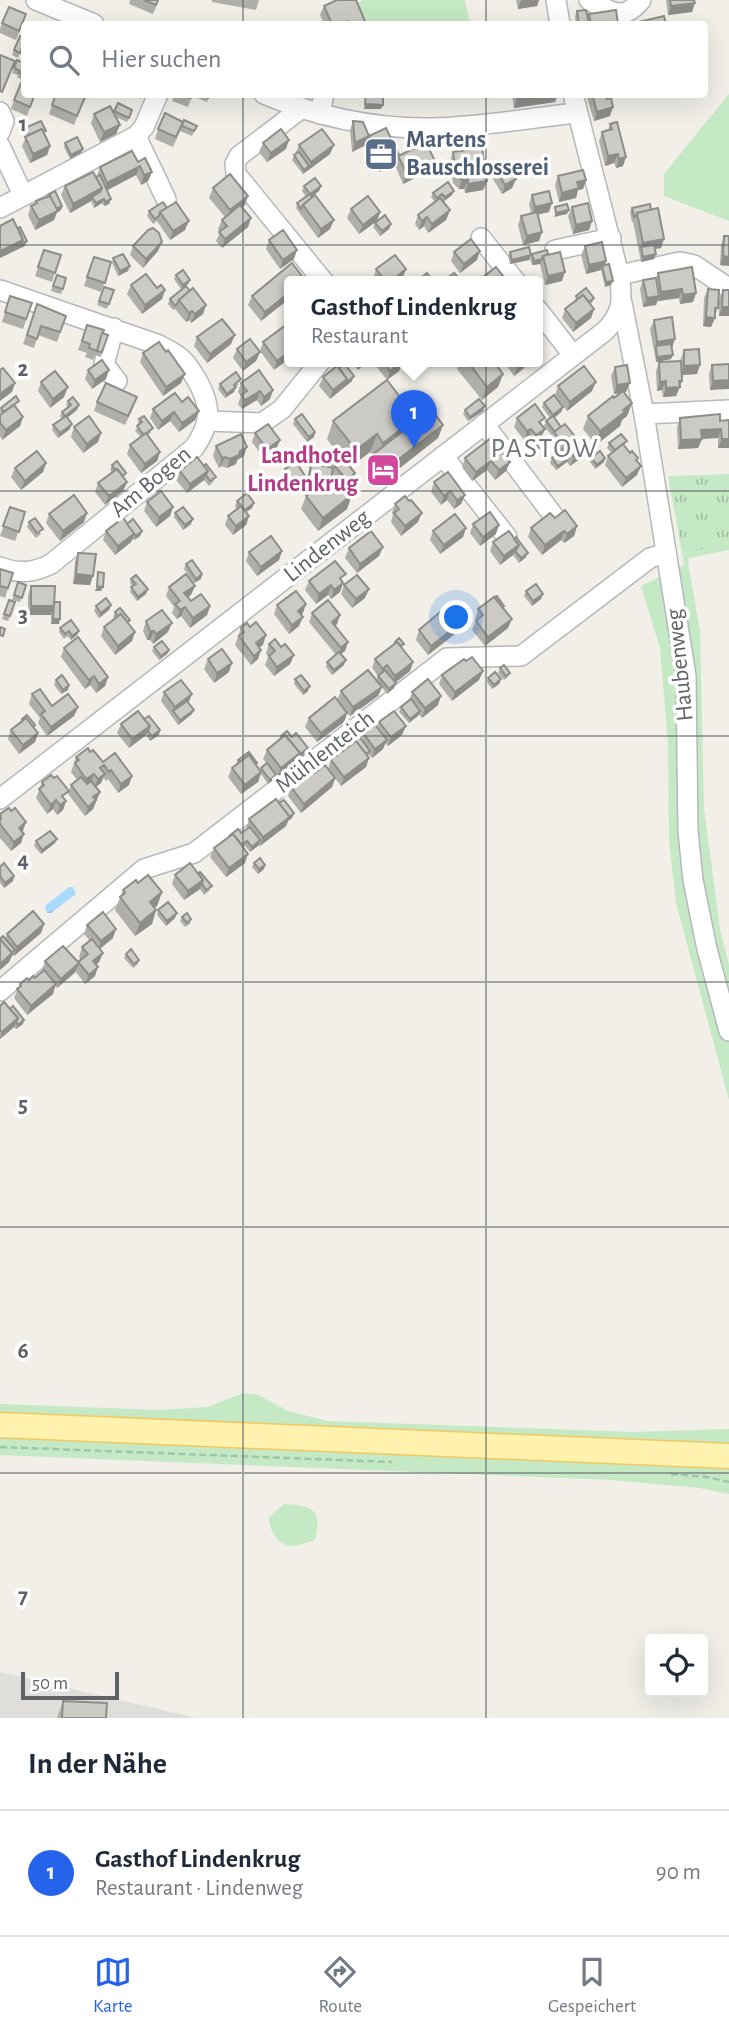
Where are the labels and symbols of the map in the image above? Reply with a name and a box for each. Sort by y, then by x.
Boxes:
text: 1 [19,113,27,136]
place label: Martens Bauschlosserei [406,128,549,180]
office icon: Martens Bauschlosserei [362,135,400,173]
text: 2 [18,358,29,381]
pin: 1 [391,390,437,448]
district label: PASTOW [490,435,600,463]
street label: Am Bogen [106,442,196,522]
place label: Landhotel Lindenkrug [247,444,359,496]
hotel icon: Landhotel Lindenkrug [364,451,402,489]
street label: Lindenweg [279,505,375,587]
your location [439,600,473,634]
text: 3 [18,604,28,627]
street label: Haubenweg [662,607,698,722]
street label: Mühlenteich [271,706,379,798]
text: 4 [17,849,29,872]
text: 5 [18,1094,28,1117]
text: 6 [17,1340,29,1363]
text: 7 [18,1585,28,1608]
scale bar [21,1669,119,1701]

